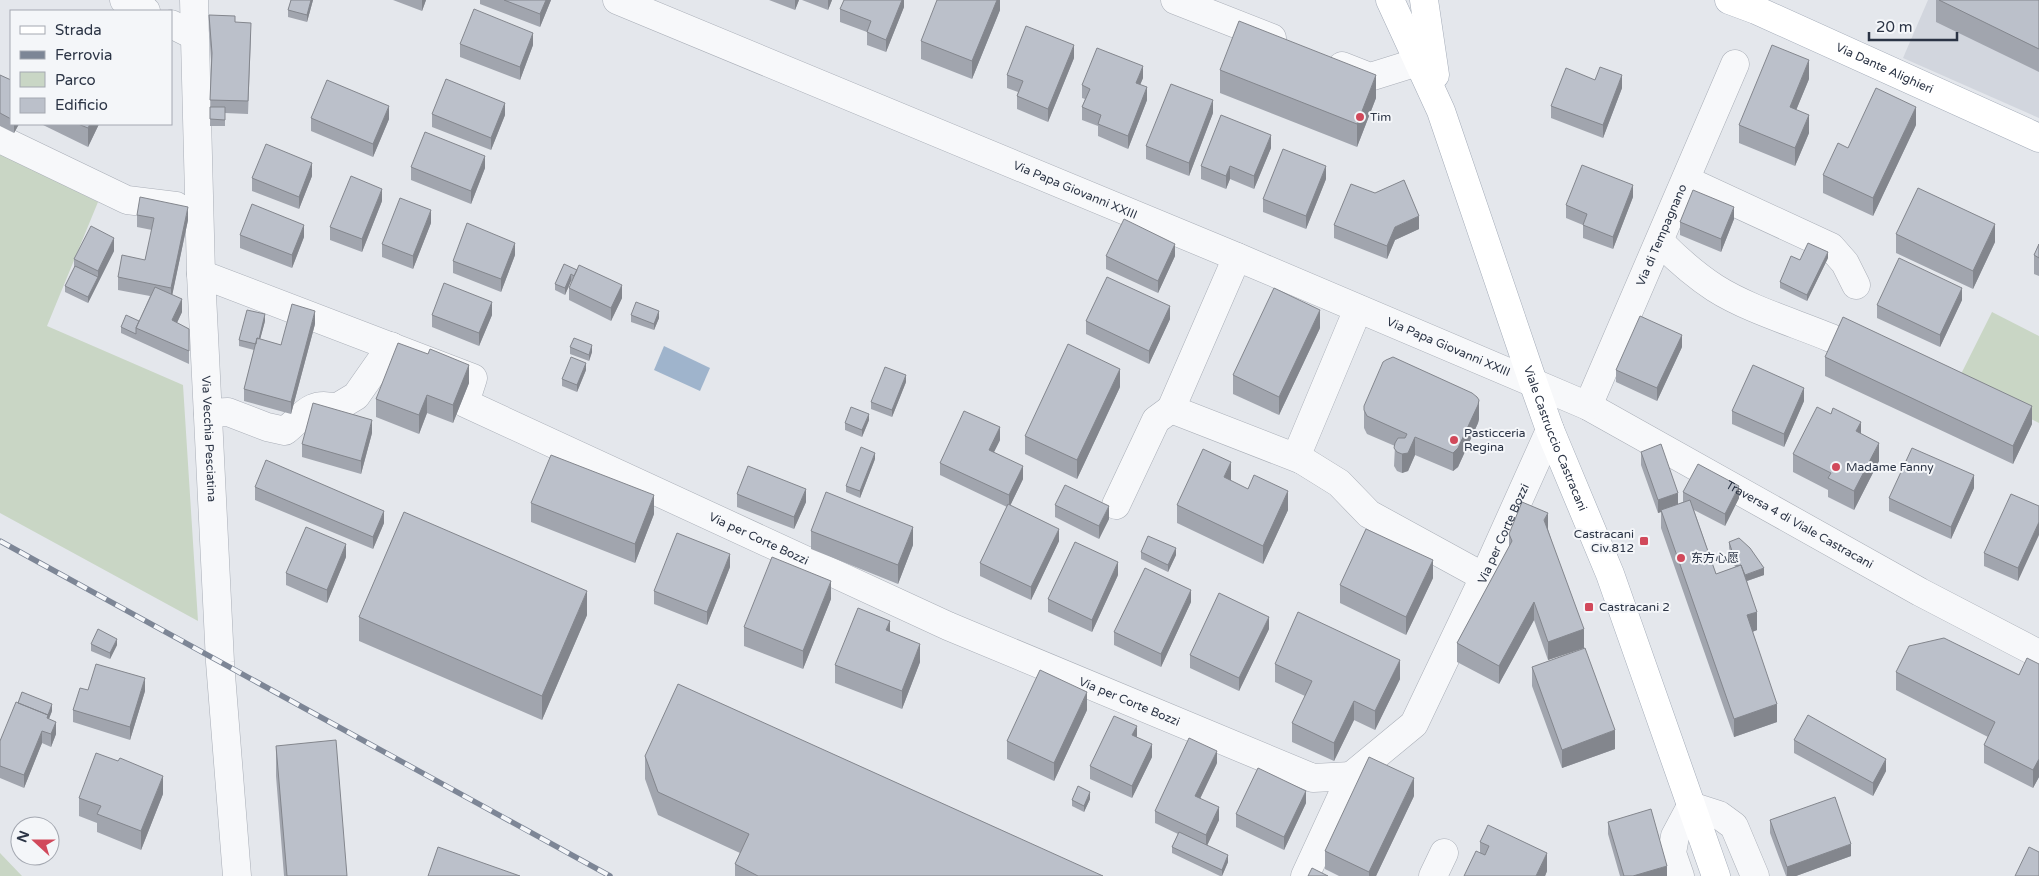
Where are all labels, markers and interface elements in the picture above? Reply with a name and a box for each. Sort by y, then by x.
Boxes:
legend [10,10,172,125]
scale bar [1869,10,1956,42]
text: 20 m [1876,18,1913,36]
text: Strada [55,21,102,39]
street label: Via Dante Alighieri [1834,40,1936,96]
text: Ferrovia [55,46,112,64]
text: Parco [55,71,96,89]
text: Edificio [55,96,108,114]
place label: Tim [1370,110,1391,124]
marker: Tim [1354,111,1366,123]
street label: Via Papa Giovanni XXIII [1011,158,1139,222]
street label: Via di Tempagnano [1633,182,1690,288]
street label: Via Papa Giovanni XXIII [1385,314,1512,379]
street label: Viale Castruccio Castracani [1521,364,1590,513]
street label: Via Vecchia Pesciatina [199,375,219,502]
place label: Pasticceria Regina [1464,426,1526,454]
marker: Pasticceria Regina [1448,434,1460,446]
place label: Madame Fanny [1846,460,1934,474]
marker: Madame Fanny [1830,461,1842,473]
street label: Traversa 4 di Viale Castracani [1723,478,1876,571]
street label: Via per Corte Bozzi [1475,482,1532,586]
street label: Via per Corte Bozzi [707,510,811,568]
place label: Castracani Civ.812 [1574,527,1634,555]
marker: Castracani Civ.812 [1638,535,1650,547]
place label: 东方心愿 [1691,551,1739,565]
marker: 东方心愿 [1675,552,1687,564]
place label: Castracani 2 [1599,600,1670,614]
marker: Castracani 2 [1583,601,1595,613]
street label: Via per Corte Bozzi [1077,674,1182,729]
north arrow [10,816,60,866]
text: N [13,828,33,845]

